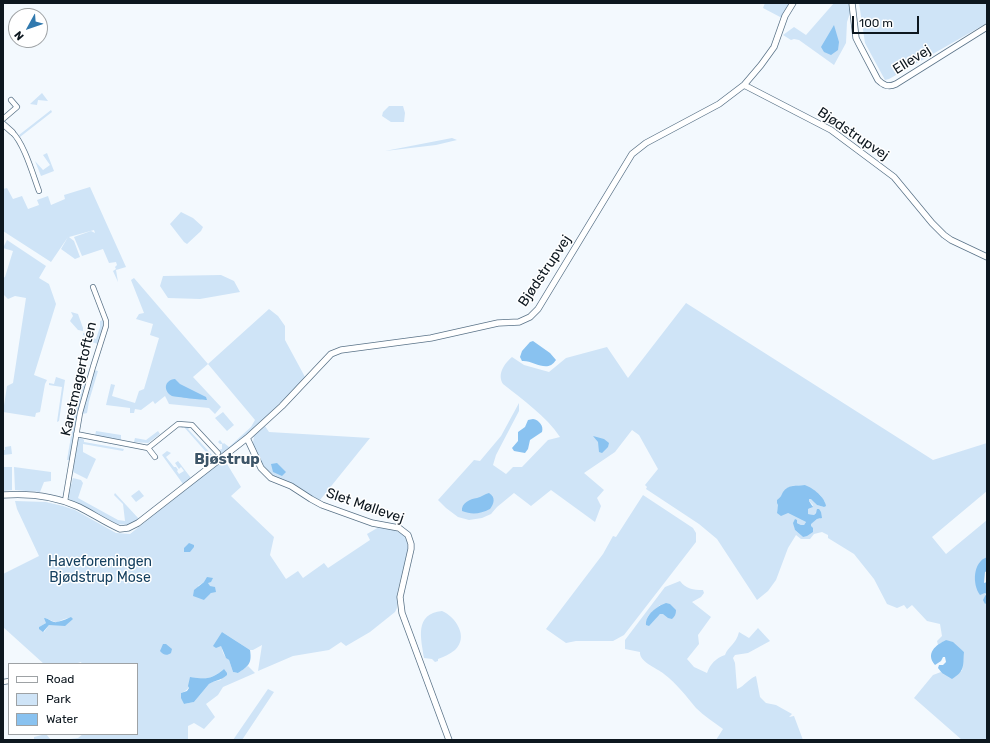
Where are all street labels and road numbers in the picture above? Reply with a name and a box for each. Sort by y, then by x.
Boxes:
street label: Ellevej [890,42,934,78]
street label: Bjødstrupvej [814,104,892,164]
street label: Bjødstrupvej [515,232,575,310]
street label: Karetmagertoften [58,320,100,438]
street label: Slet Møllevej [324,485,406,527]

